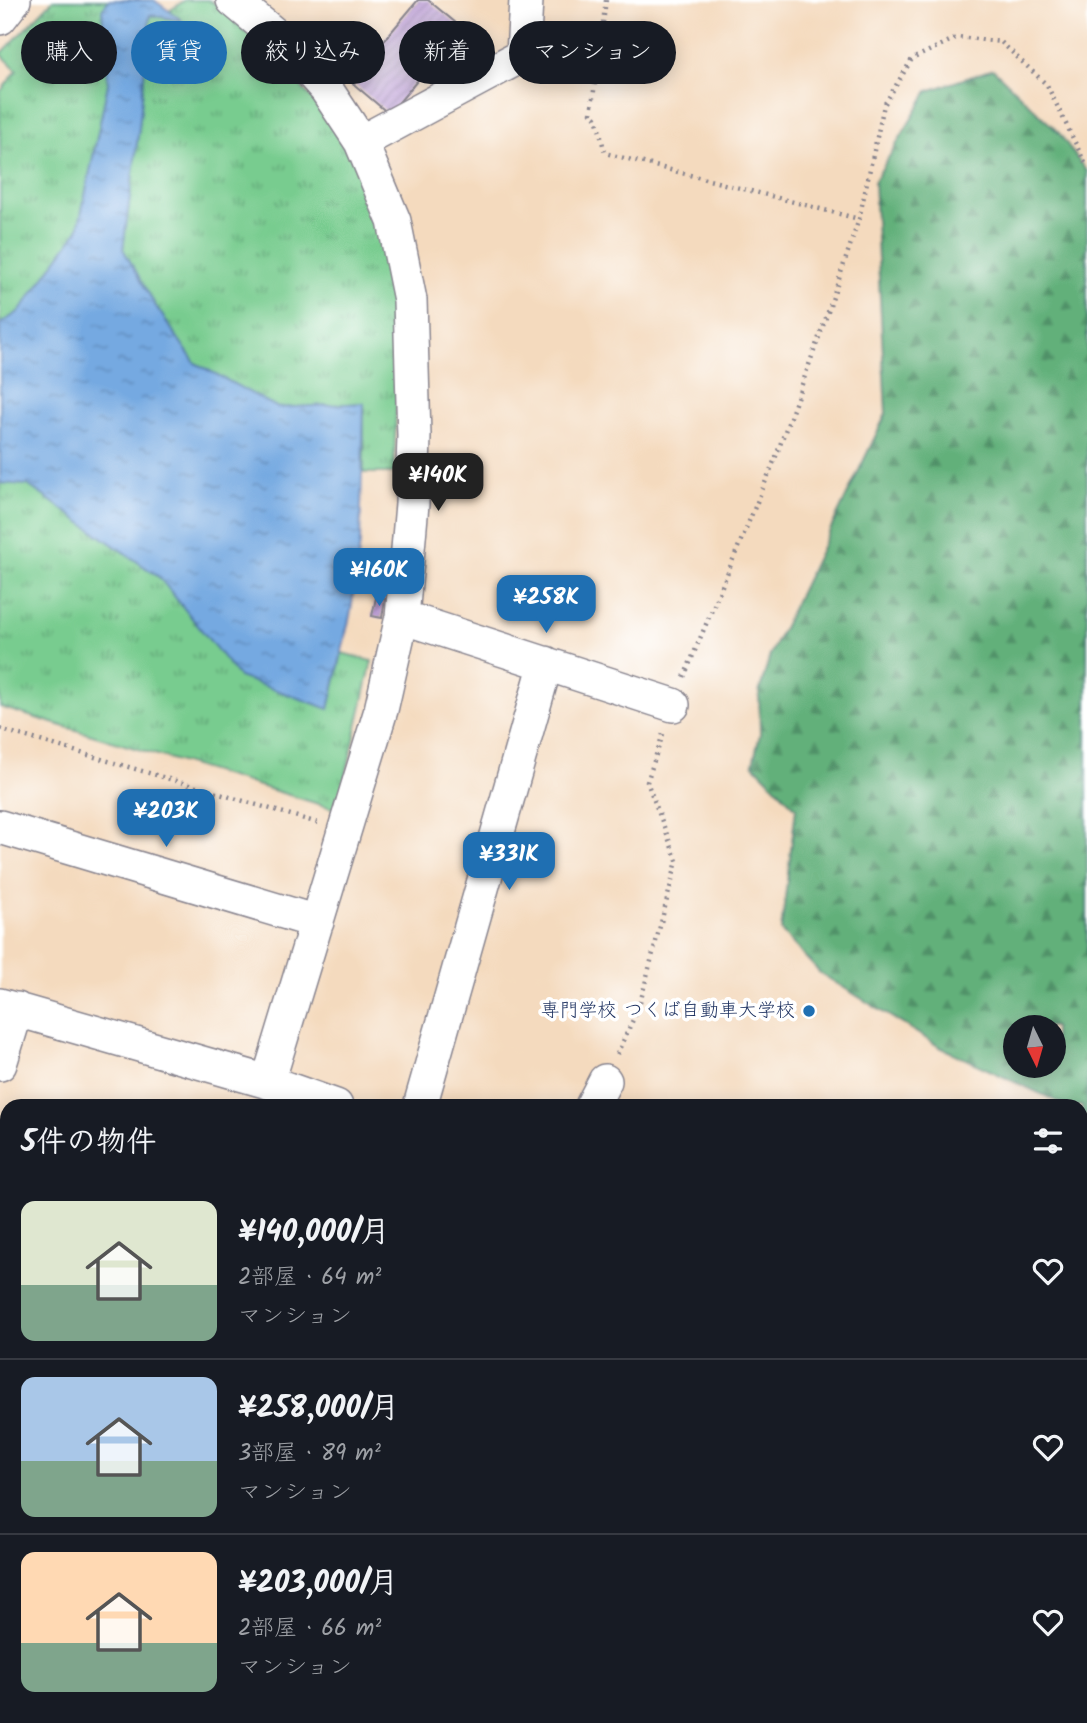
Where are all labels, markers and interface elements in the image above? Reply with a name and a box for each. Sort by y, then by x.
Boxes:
chip: 購入 [21,21,117,84]
chip: 賃貸 [131,21,227,84]
chip: 絞り込み [241,21,385,84]
chip: 新着 [399,21,495,84]
chip: マンション [509,21,676,84]
pin: ¥140K [389,454,487,513]
text: ¥140K [408,458,468,494]
pin: ¥160K [330,548,428,608]
text: ¥160K [349,553,409,589]
pin: ¥258K [497,576,595,635]
text: ¥258K [513,580,579,616]
pin: ¥203K [117,790,215,849]
text: ¥203K [133,794,199,830]
pin: ¥331K [460,832,558,892]
text: ¥331K [479,837,539,873]
place label: 専門学校 つくば自動車大学校 [540,996,795,1026]
marker: 専門学校 つくば自動車大学校 [801,1003,817,1019]
north arrow [1003,1015,1066,1078]
map controls [1003,1015,1066,1078]
text: 5件の物件 [21,1119,156,1167]
icon: filters [1029,1122,1067,1160]
text: ¥140,000/月 [238,1209,390,1257]
icon: home [77,1229,161,1313]
icon: heart [1029,1252,1067,1290]
text: 2部屋 · 64 m² [238,1260,381,1296]
text: マンション [238,1299,352,1335]
text: ¥258,000/月 [238,1385,399,1433]
icon: home [77,1405,161,1489]
icon: heart [1029,1428,1067,1466]
text: 3部屋 · 89 m² [238,1436,381,1472]
text: マンション [238,1475,352,1511]
text: ¥203,000/月 [238,1560,398,1608]
icon: home [77,1580,161,1664]
icon: heart [1029,1603,1067,1641]
text: 2部屋 · 66 m² [238,1611,381,1647]
text: マンション [238,1650,352,1686]

